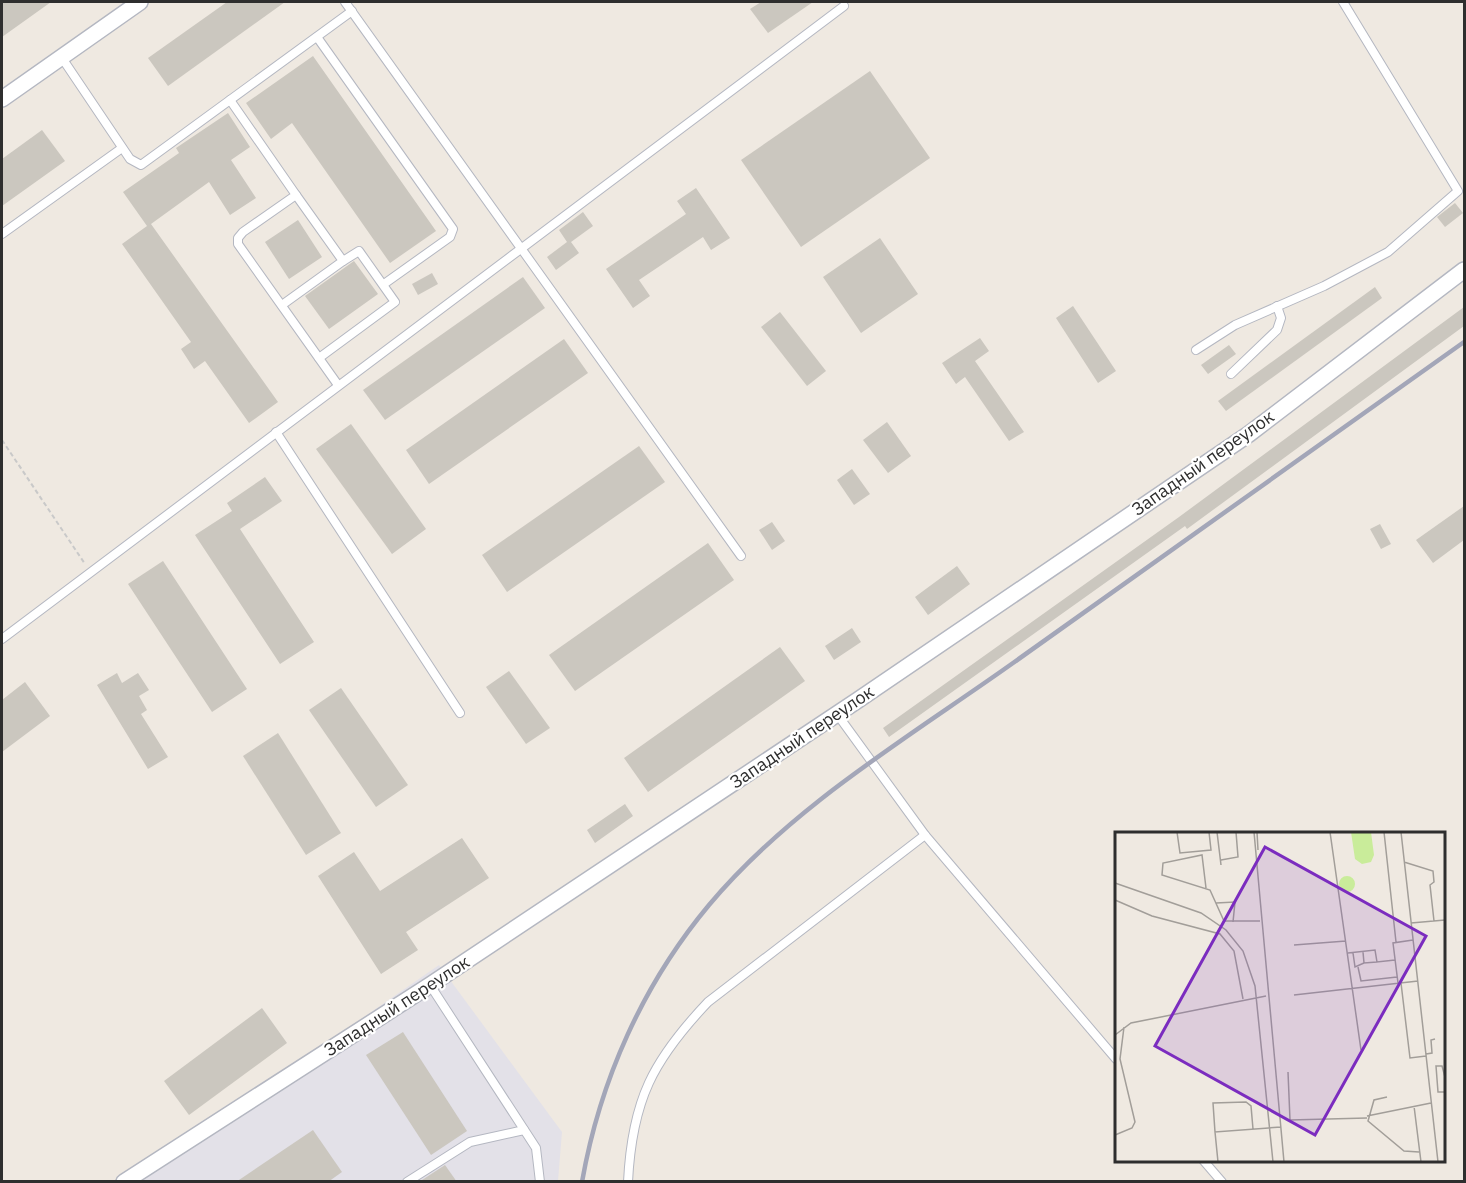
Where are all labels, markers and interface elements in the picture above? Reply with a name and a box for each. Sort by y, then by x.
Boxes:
street label: Западный переулок [1127,405,1279,521]
street label: Западный переулок [725,680,878,793]
inset map [1115,832,1445,1162]
street label: Западный переулок [320,950,474,1061]

